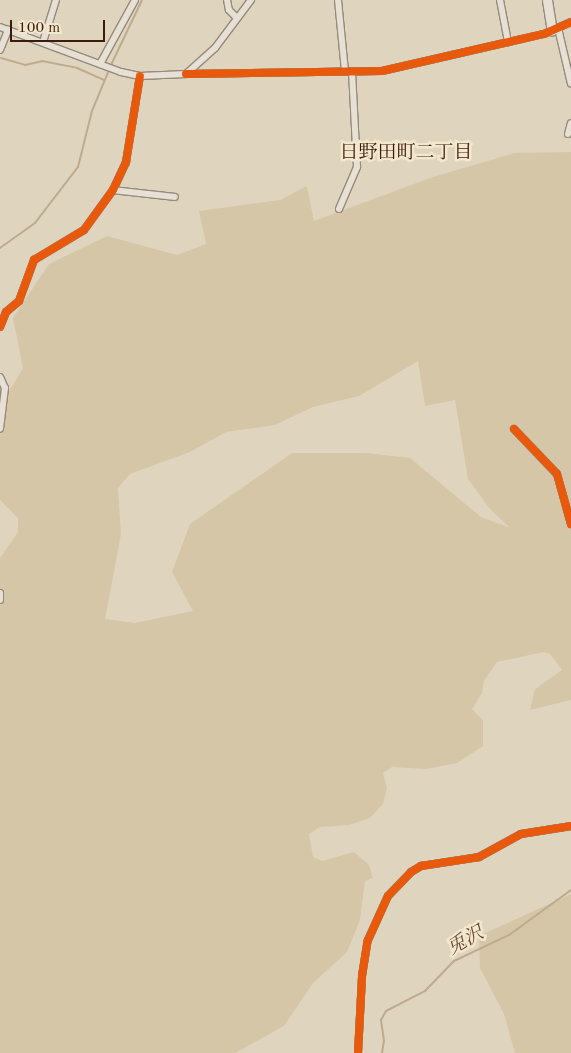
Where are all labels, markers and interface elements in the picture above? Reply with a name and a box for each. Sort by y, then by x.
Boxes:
scale bar [12,10,108,42]
text: 100 m [18,21,60,36]
district label: 日野田町二丁目 [340,143,472,165]
water label: 兎沢 [444,923,488,961]

